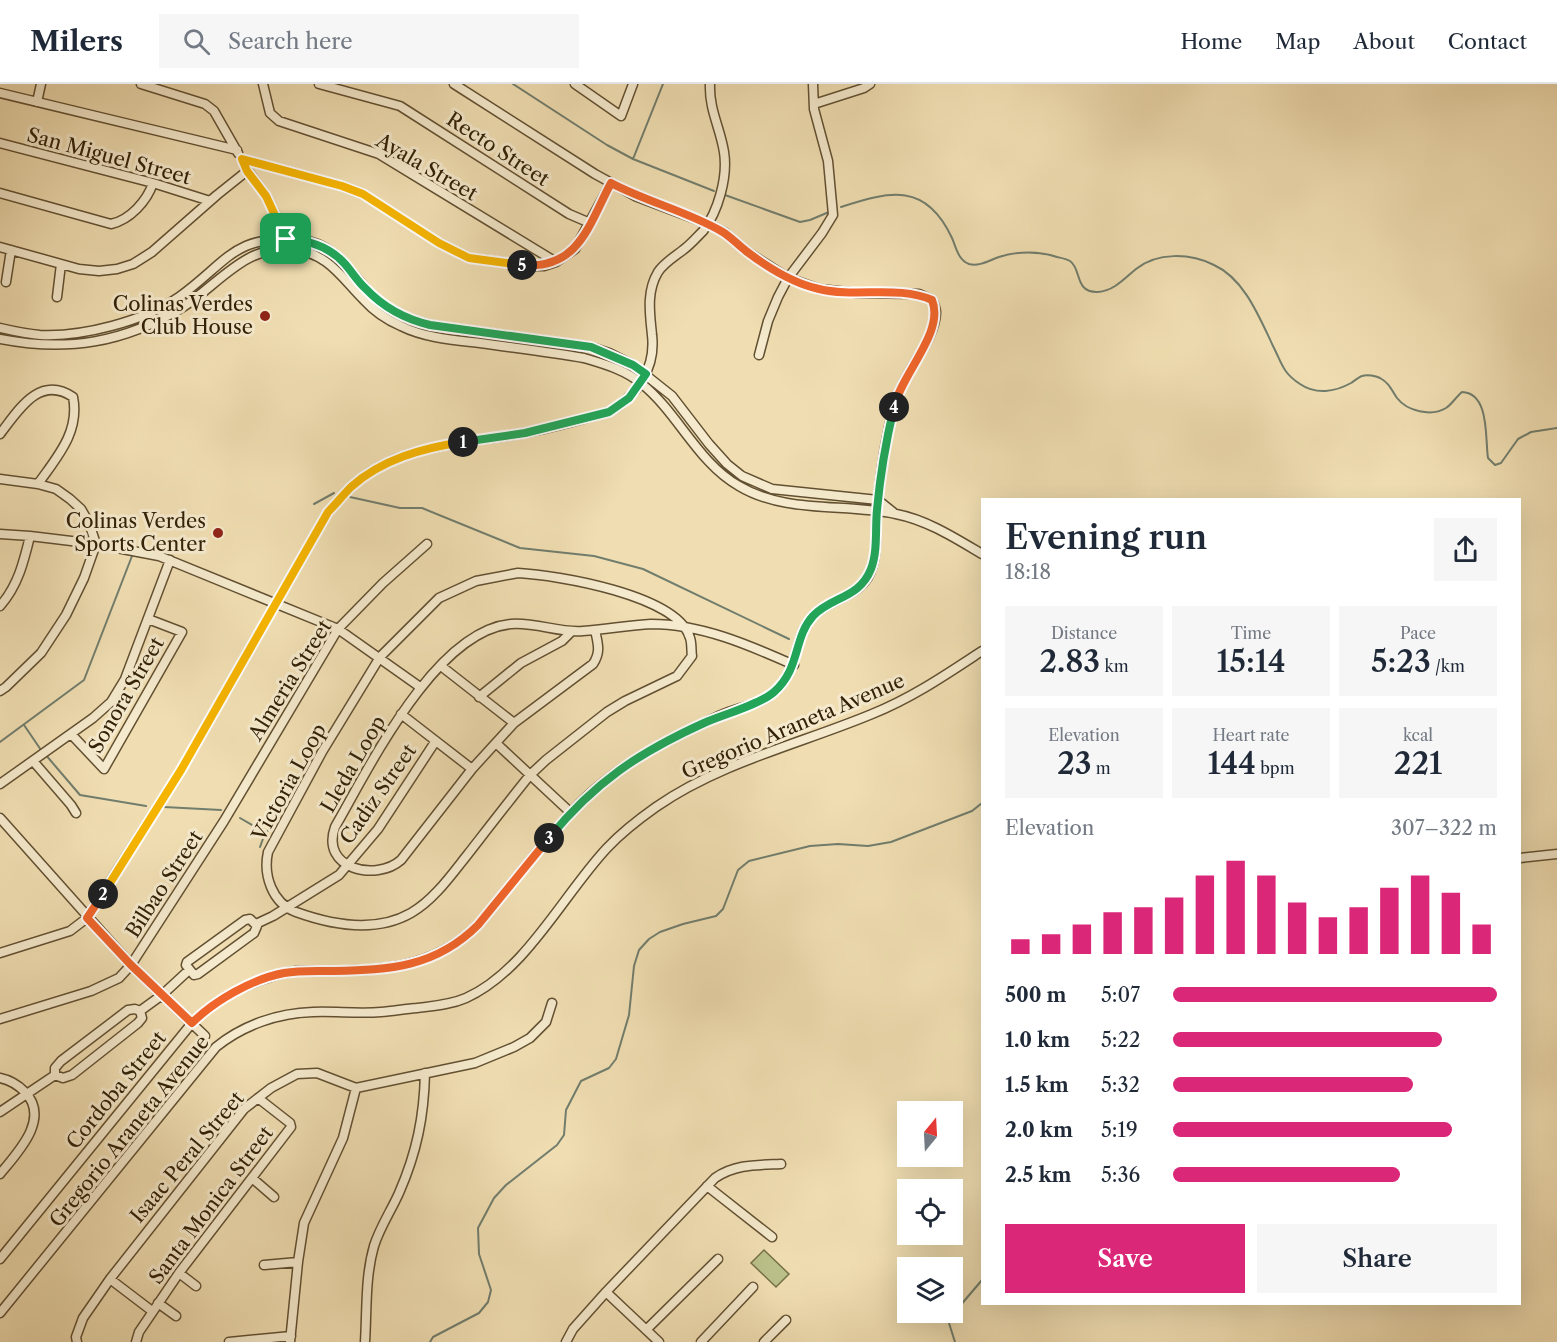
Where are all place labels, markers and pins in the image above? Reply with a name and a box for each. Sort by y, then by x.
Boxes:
pin [260,213,311,264]
pin: 5 [507,250,537,280]
place label: Colinas Verdes Club House [113,292,253,339]
marker: Colinas Verdes Club House [258,309,272,323]
pin: 4 [879,392,909,422]
pin: 1 [448,427,478,457]
place label: Colinas Verdes Sports Center [66,509,207,556]
marker: Colinas Verdes Sports Center [211,526,225,540]
pin: 3 [534,823,564,853]
pin: 2 [88,879,118,909]

